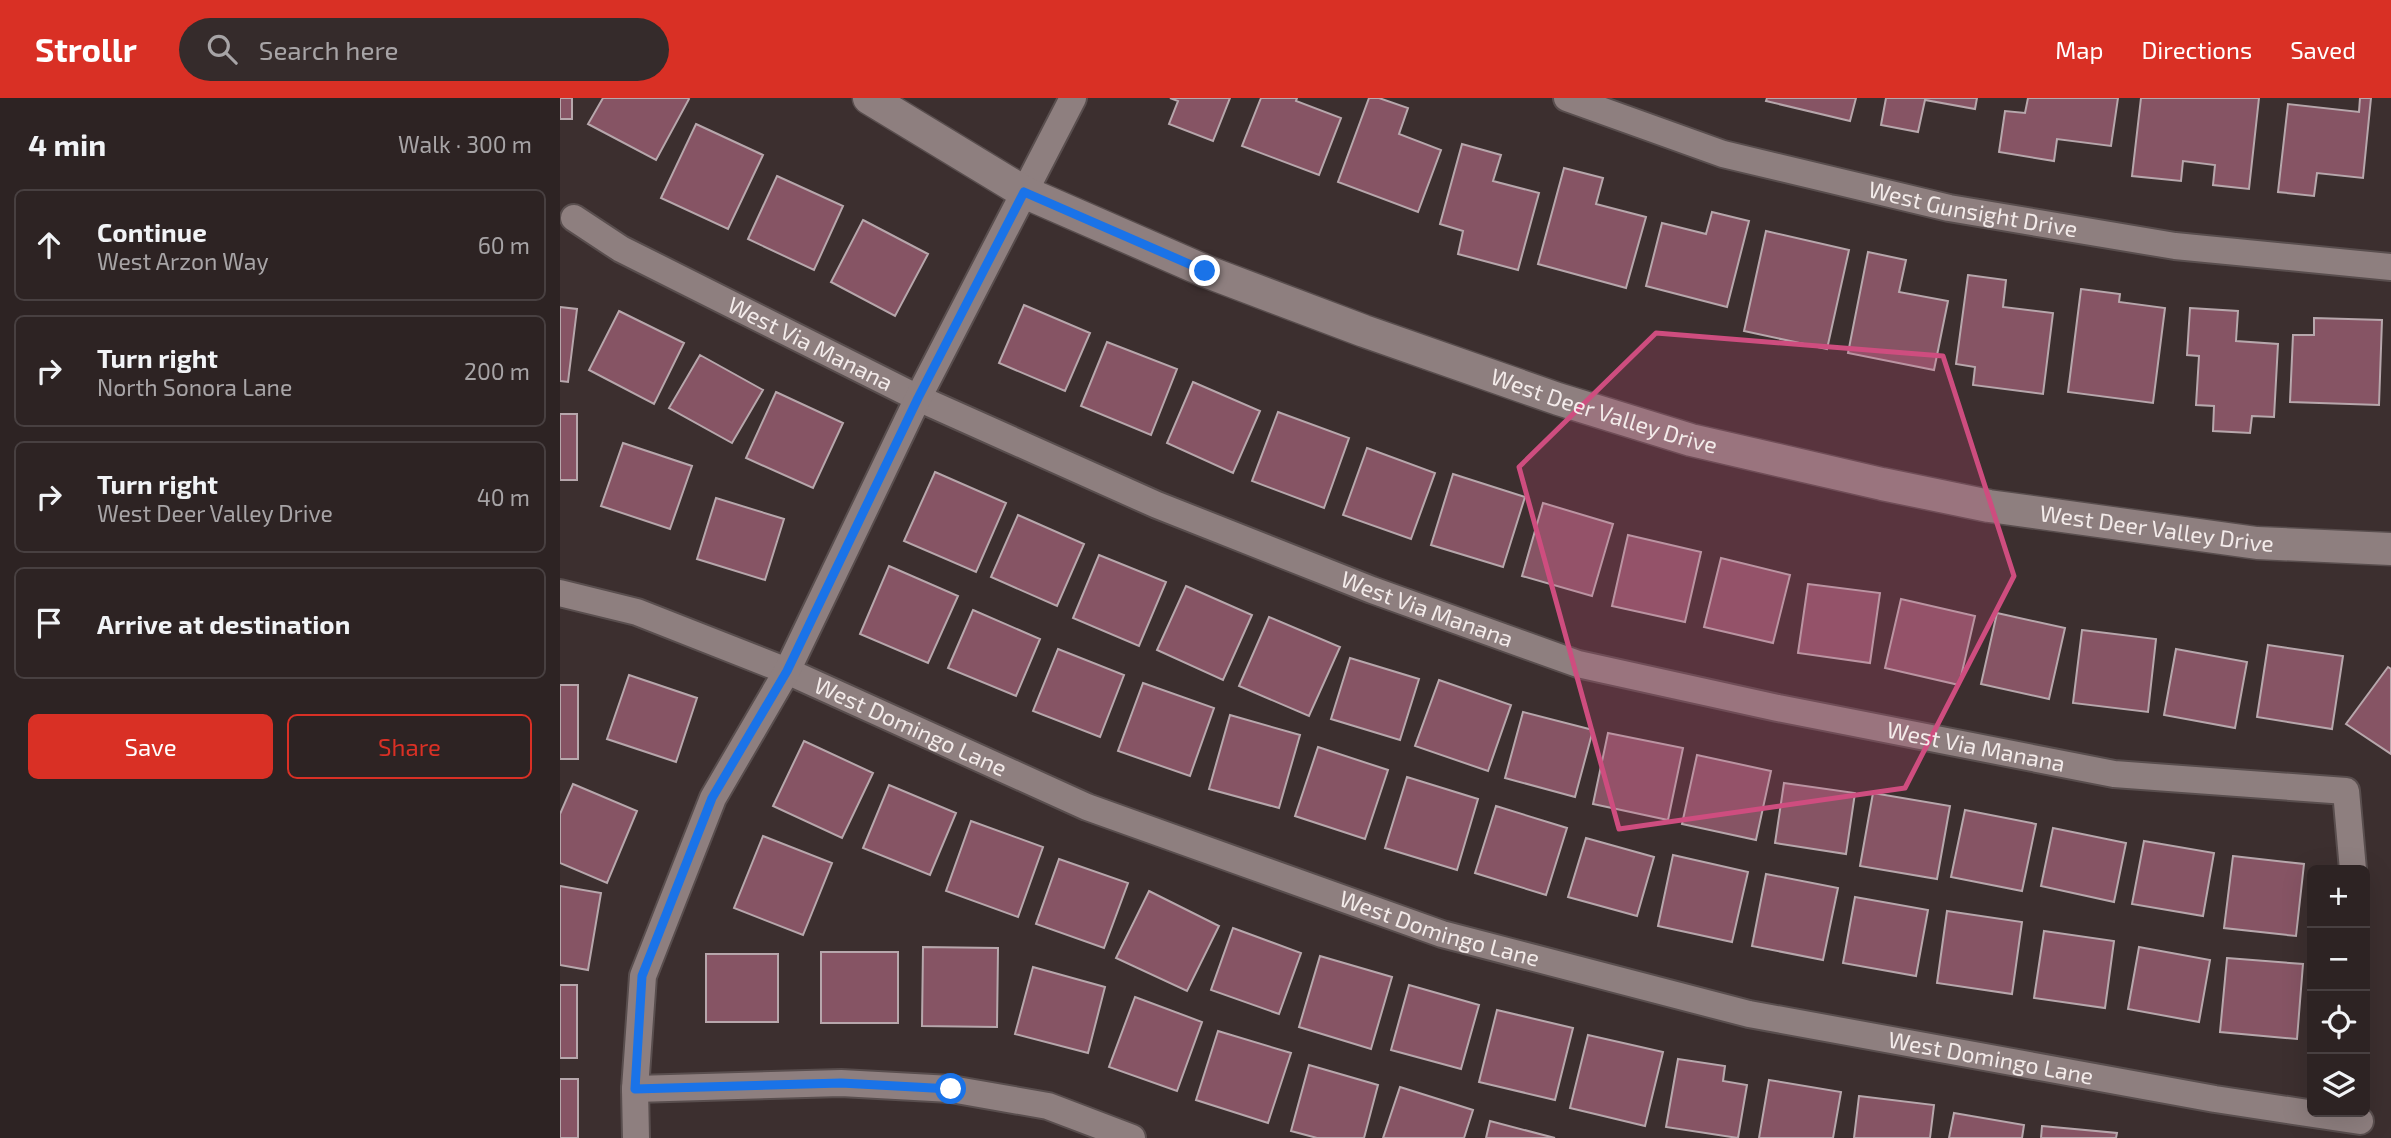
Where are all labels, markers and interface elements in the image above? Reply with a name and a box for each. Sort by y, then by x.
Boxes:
search box [179,18,669,81]
text: Strollr [35,29,137,69]
icon: search [203,30,241,68]
text: Search here [259,34,398,65]
text: Map [2055,35,2103,64]
text: Directions [2141,35,2252,64]
text: Saved [2290,35,2356,64]
text: 4 min [28,126,106,162]
text: Walk · 300 m [398,130,532,158]
street label: West Gunsight Drive [1866,174,2080,242]
text: Continue [97,216,207,247]
icon: ahead [30,226,68,264]
text: 60 m [478,231,530,259]
text: West Arzon Way [97,247,269,275]
route end [1189,255,1220,286]
street label: West Via Manana [723,290,898,396]
text: Turn right [97,342,218,373]
icon: right [30,352,68,390]
text: 200 m [464,357,530,385]
street label: West Deer Valley Drive [1487,362,1720,459]
text: North Sonora Lane [97,373,292,401]
text: Turn right [97,468,218,499]
icon: right [30,478,68,516]
text: 40 m [477,483,530,511]
street label: West Deer Valley Drive [2038,498,2274,557]
text: West Deer Valley Drive [97,499,333,527]
street label: West Via Manana [1337,564,1517,653]
icon: arrive [30,604,68,642]
text: Arrive at destination [97,608,350,639]
street label: West Domingo Lane [810,670,1011,782]
button: Save [28,714,273,779]
button: Share [287,714,532,779]
street label: West Via Manana [1885,715,2068,777]
map controls [2307,865,2370,1117]
button: + [2307,865,2370,928]
street label: West Domingo Lane [1336,884,1543,972]
button: − [2307,928,2370,991]
button: locate [2307,991,2370,1054]
street label: West Domingo Lane [1886,1025,2096,1090]
button: layers [2307,1054,2370,1117]
route start [935,1073,966,1104]

